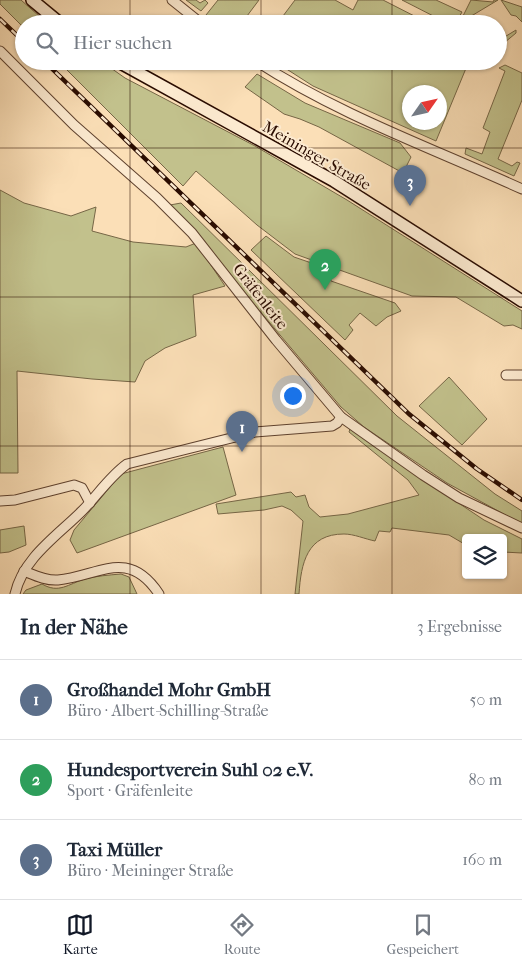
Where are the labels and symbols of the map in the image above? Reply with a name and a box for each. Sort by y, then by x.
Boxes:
north arrow [402,85,447,130]
street label: Meininger Straße [259,117,374,194]
pin: 3 [394,165,426,206]
pin: 2 [309,249,341,290]
street label: Gräfenleite [229,260,292,333]
your location [280,383,306,409]
pin: 1 [226,411,258,452]

